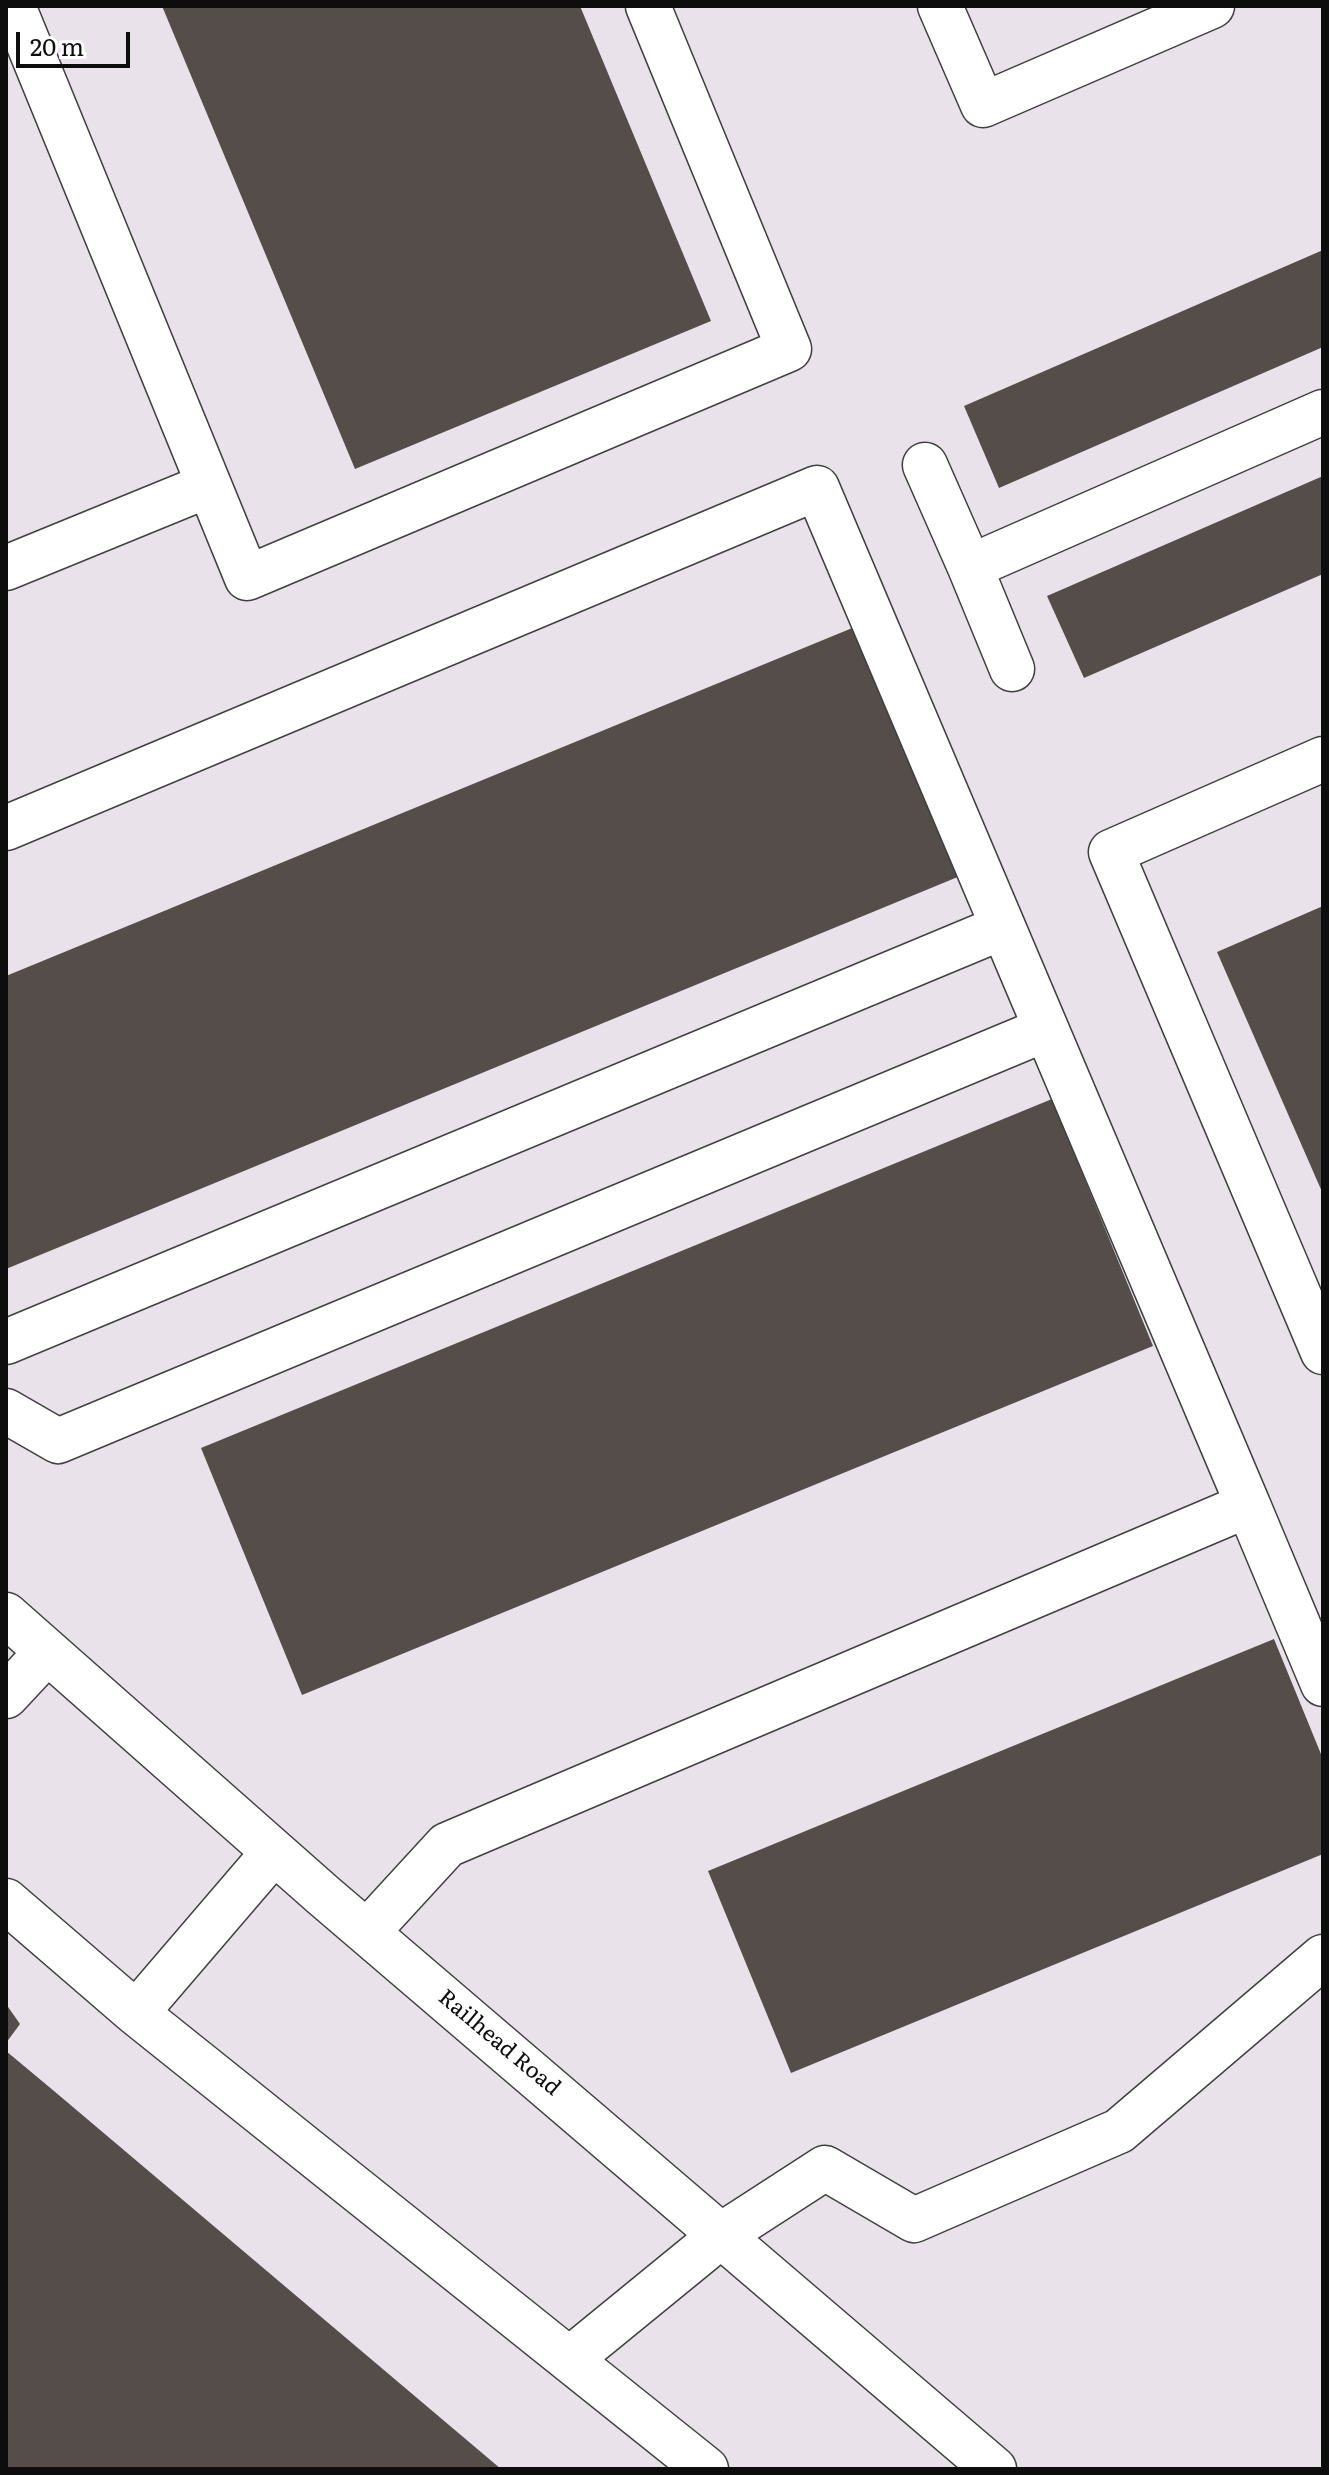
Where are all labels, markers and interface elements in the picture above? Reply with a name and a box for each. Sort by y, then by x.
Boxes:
scale bar [20,16,134,66]
text: 20 m [30,28,84,63]
street label: Railhead Road [433,1984,565,2102]

